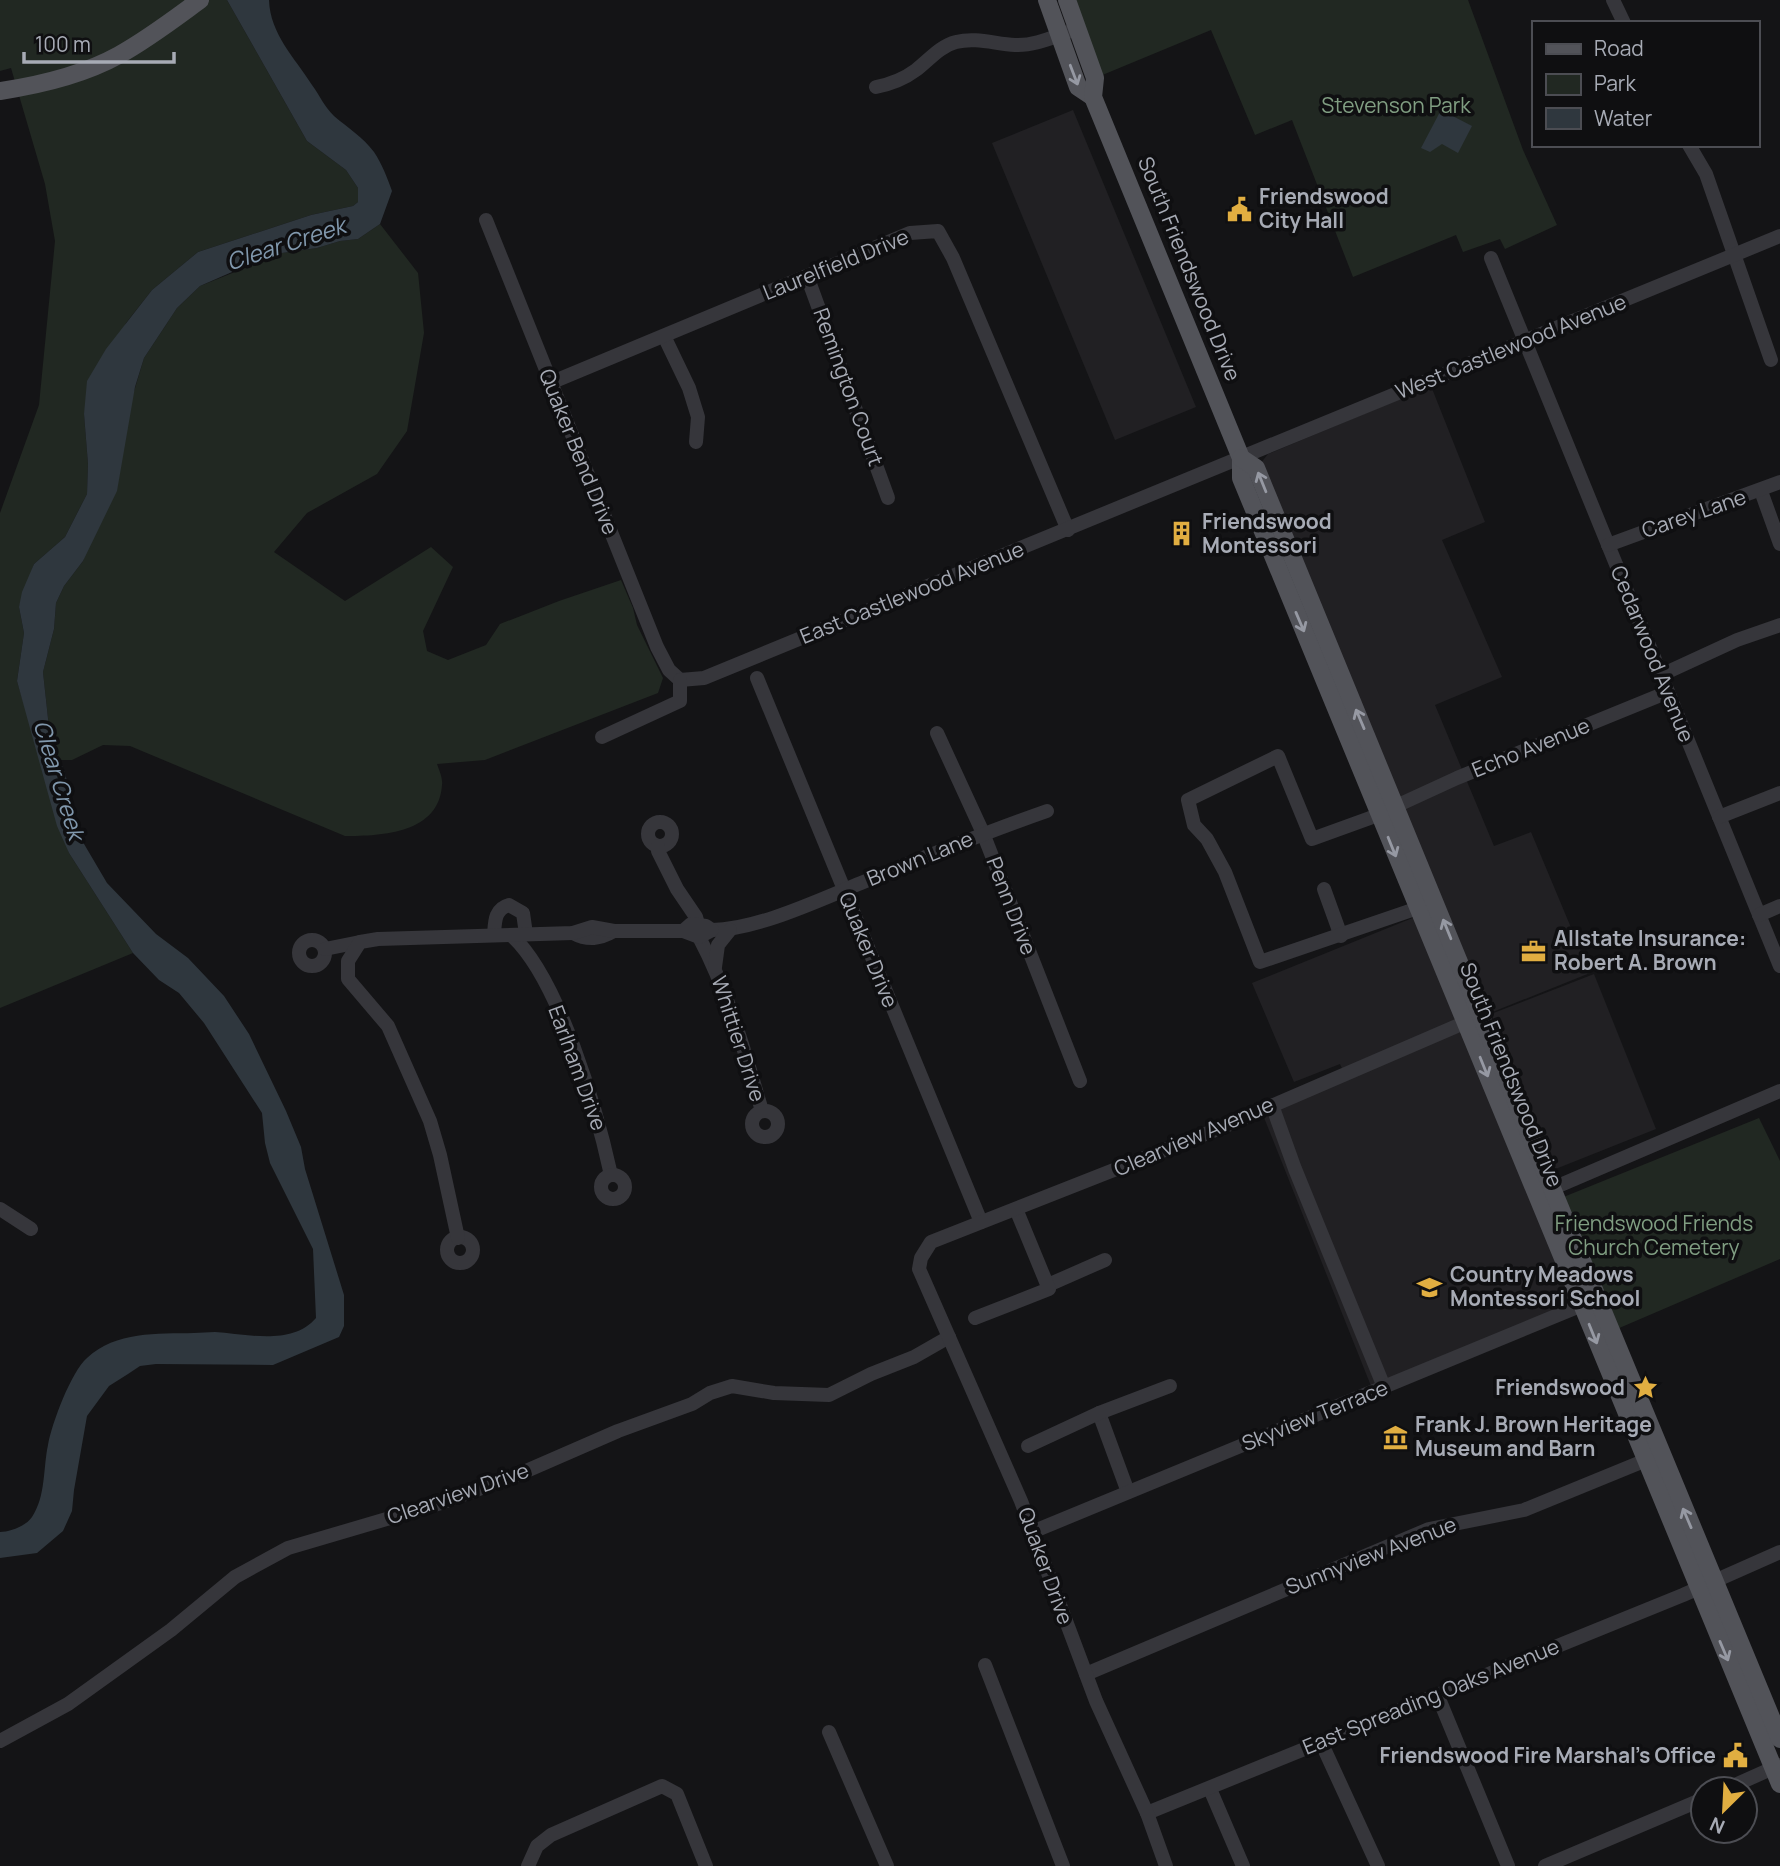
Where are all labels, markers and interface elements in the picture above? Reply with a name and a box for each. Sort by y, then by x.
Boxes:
scale bar [24,21,175,65]
legend [1532,21,1759,147]
text: 100 m [35,30,91,58]
text: Road [1594,34,1644,62]
one-way arrow [1068,64,1081,86]
text: Park [1594,69,1636,97]
park label: Stevenson Park [1321,91,1471,119]
text: Water [1594,104,1653,132]
street label: South Friendswood Drive [1132,152,1248,385]
place label: Friendswood City Hall [1259,182,1389,234]
public building icon: Friendswood City Hall [1225,195,1253,223]
water label: Clear Creek [222,208,353,277]
street label: Laurelfield Drive [759,222,913,306]
street label: West Castlewood Avenue [1391,287,1630,405]
street label: Remington Court [807,304,890,469]
street label: Quaker Bend Drive [533,365,625,539]
one-way arrow [1254,472,1267,494]
street label: Carey Lane [1638,482,1750,544]
place label: Friendswood Montessori [1202,507,1332,559]
building icon: Friendswood Montessori [1168,520,1196,548]
street label: East Castlewood Avenue [795,534,1028,650]
street label: Cedarwood Avenue [1605,561,1701,746]
one-way arrow [1294,610,1307,632]
one-way arrow [1352,708,1365,730]
street label: Echo Avenue [1468,711,1594,783]
water label: Clear Creek [27,716,94,847]
street label: Brown Lane [862,824,977,892]
one-way arrow [1387,835,1400,857]
street label: Penn Drive [980,853,1043,959]
street label: Quaker Drive [833,888,905,1012]
one-way arrow [1439,919,1452,940]
place label: Allstate Insurance: Robert A. Brown [1554,924,1746,976]
office icon: Allstate Insurance: Robert A. Brown [1520,937,1548,965]
street label: South Friendswood Drive [1454,958,1570,1191]
street label: Whittier Drive [705,972,772,1105]
street label: Earlham Drive [542,1001,614,1134]
one-way arrow [1478,1056,1491,1077]
street label: Clearview Avenue [1109,1090,1278,1182]
park label: Friendswood Friends Church Cemetery [1555,1209,1753,1261]
place label: Country Meadows Montessori School [1450,1260,1640,1312]
school or university icon: Country Meadows Montessori School [1416,1273,1444,1301]
one-way arrow [1587,1322,1600,1344]
street label: Skyview Terrace [1237,1373,1392,1457]
place label: Friendswood [1495,1373,1625,1401]
place icon: Friendswood [1631,1374,1659,1402]
place label: Frank J. Brown Heritage Museum and Barn [1415,1410,1652,1462]
museum icon: Frank J. Brown Heritage Museum and Barn [1381,1423,1409,1451]
street label: Clearview Drive [383,1456,532,1530]
street label: Quaker Drive [1012,1503,1080,1628]
one-way arrow [1680,1508,1693,1529]
street label: Sunnyview Avenue [1281,1510,1460,1601]
street label: East Spreading Oaks Avenue [1298,1632,1563,1760]
one-way arrow [1719,1640,1732,1661]
place label: Friendswood Fire Marshal's Office [1379,1741,1716,1769]
public building icon: Friendswood Fire Marshal's Office [1722,1742,1750,1770]
north arrow [1689,1775,1759,1845]
text: N [1706,1811,1729,1840]

